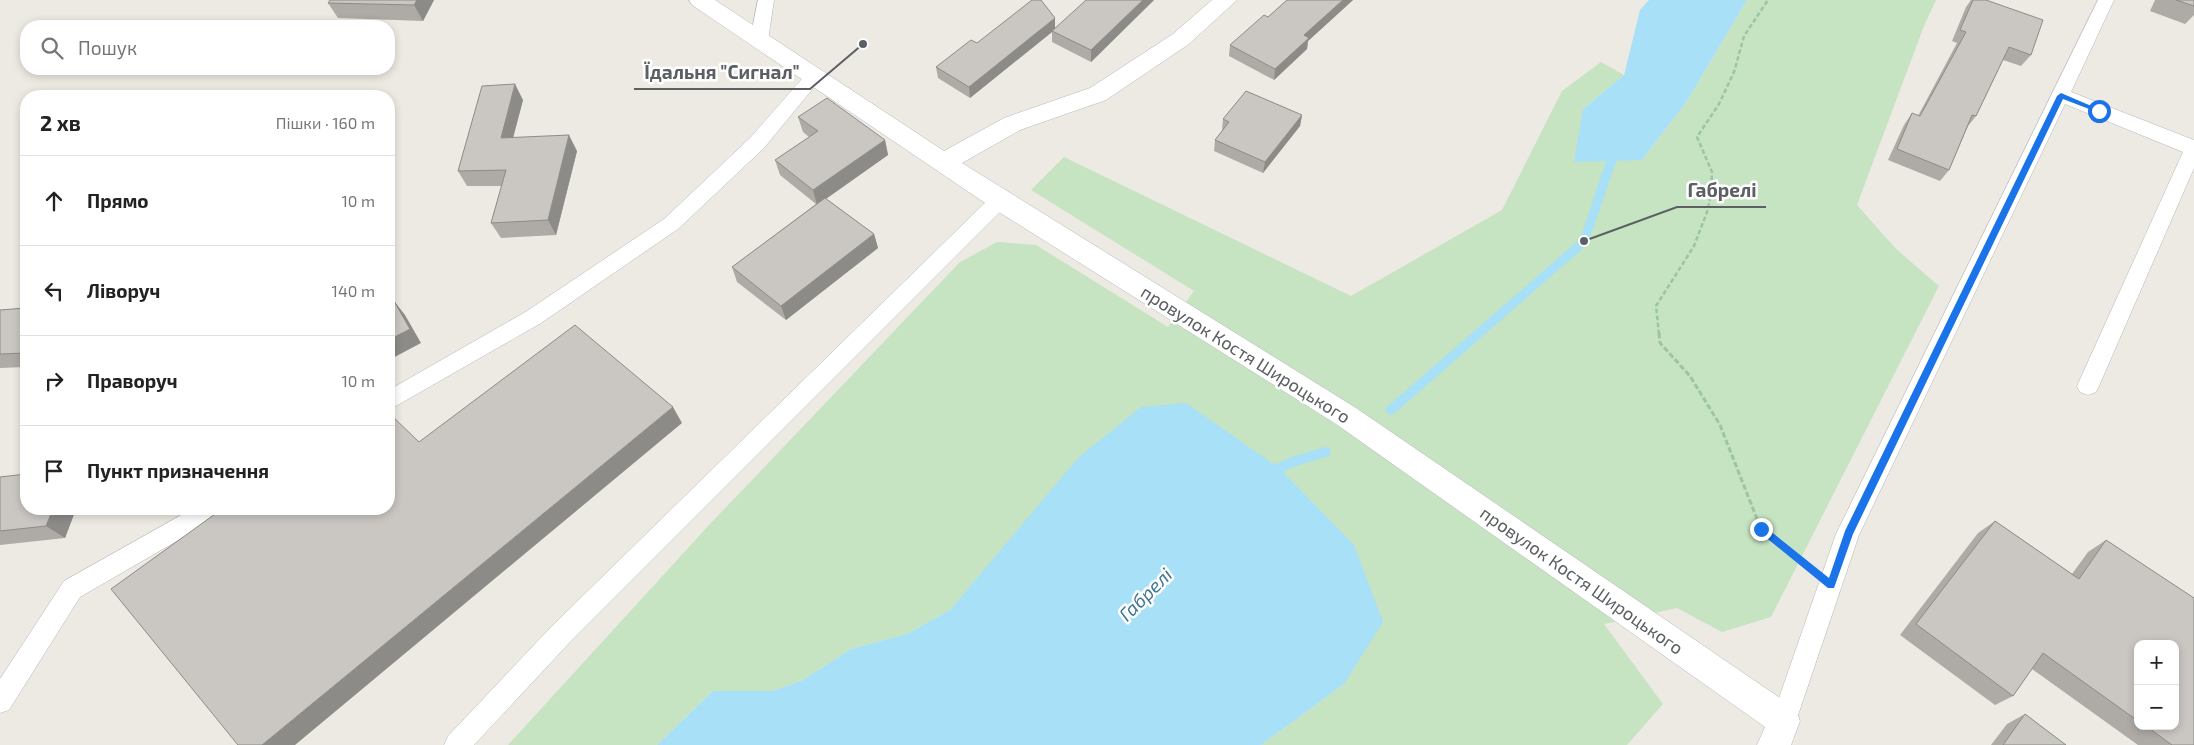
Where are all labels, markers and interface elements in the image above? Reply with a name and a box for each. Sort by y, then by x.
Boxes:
search box [20,20,395,75]
icon: search [38,34,66,62]
text: Пошук [78,36,137,59]
callout: Їдальня "Сигнал" [634,55,810,89]
text: Їдальня "Сигнал" [643,60,800,83]
route start [2088,100,2111,123]
text: 2 хв [40,110,81,135]
text: Пішки · 160 m [276,113,375,132]
callout: Габрелі [1677,173,1766,207]
text: Габрелі [1687,178,1757,201]
icon: ahead [40,187,68,215]
text: Прямо [87,189,149,212]
text: 10 m [341,191,375,210]
icon: left [40,277,68,305]
text: Ліворуч [87,279,160,302]
street label: провулок Костя Широцького [1137,280,1355,428]
text: 140 m [332,281,375,300]
icon: right [40,367,68,395]
text: Праворуч [87,369,178,392]
text: 10 m [341,371,375,390]
icon: arrive [40,457,68,485]
text: Пункт призначення [87,459,269,482]
street label: провулок Костя Широцького [1476,501,1688,659]
route end [1750,518,1773,541]
water label: Габрелі [1114,562,1177,625]
map controls [2134,640,2179,730]
button: + [2134,640,2179,685]
button: − [2134,685,2179,730]

